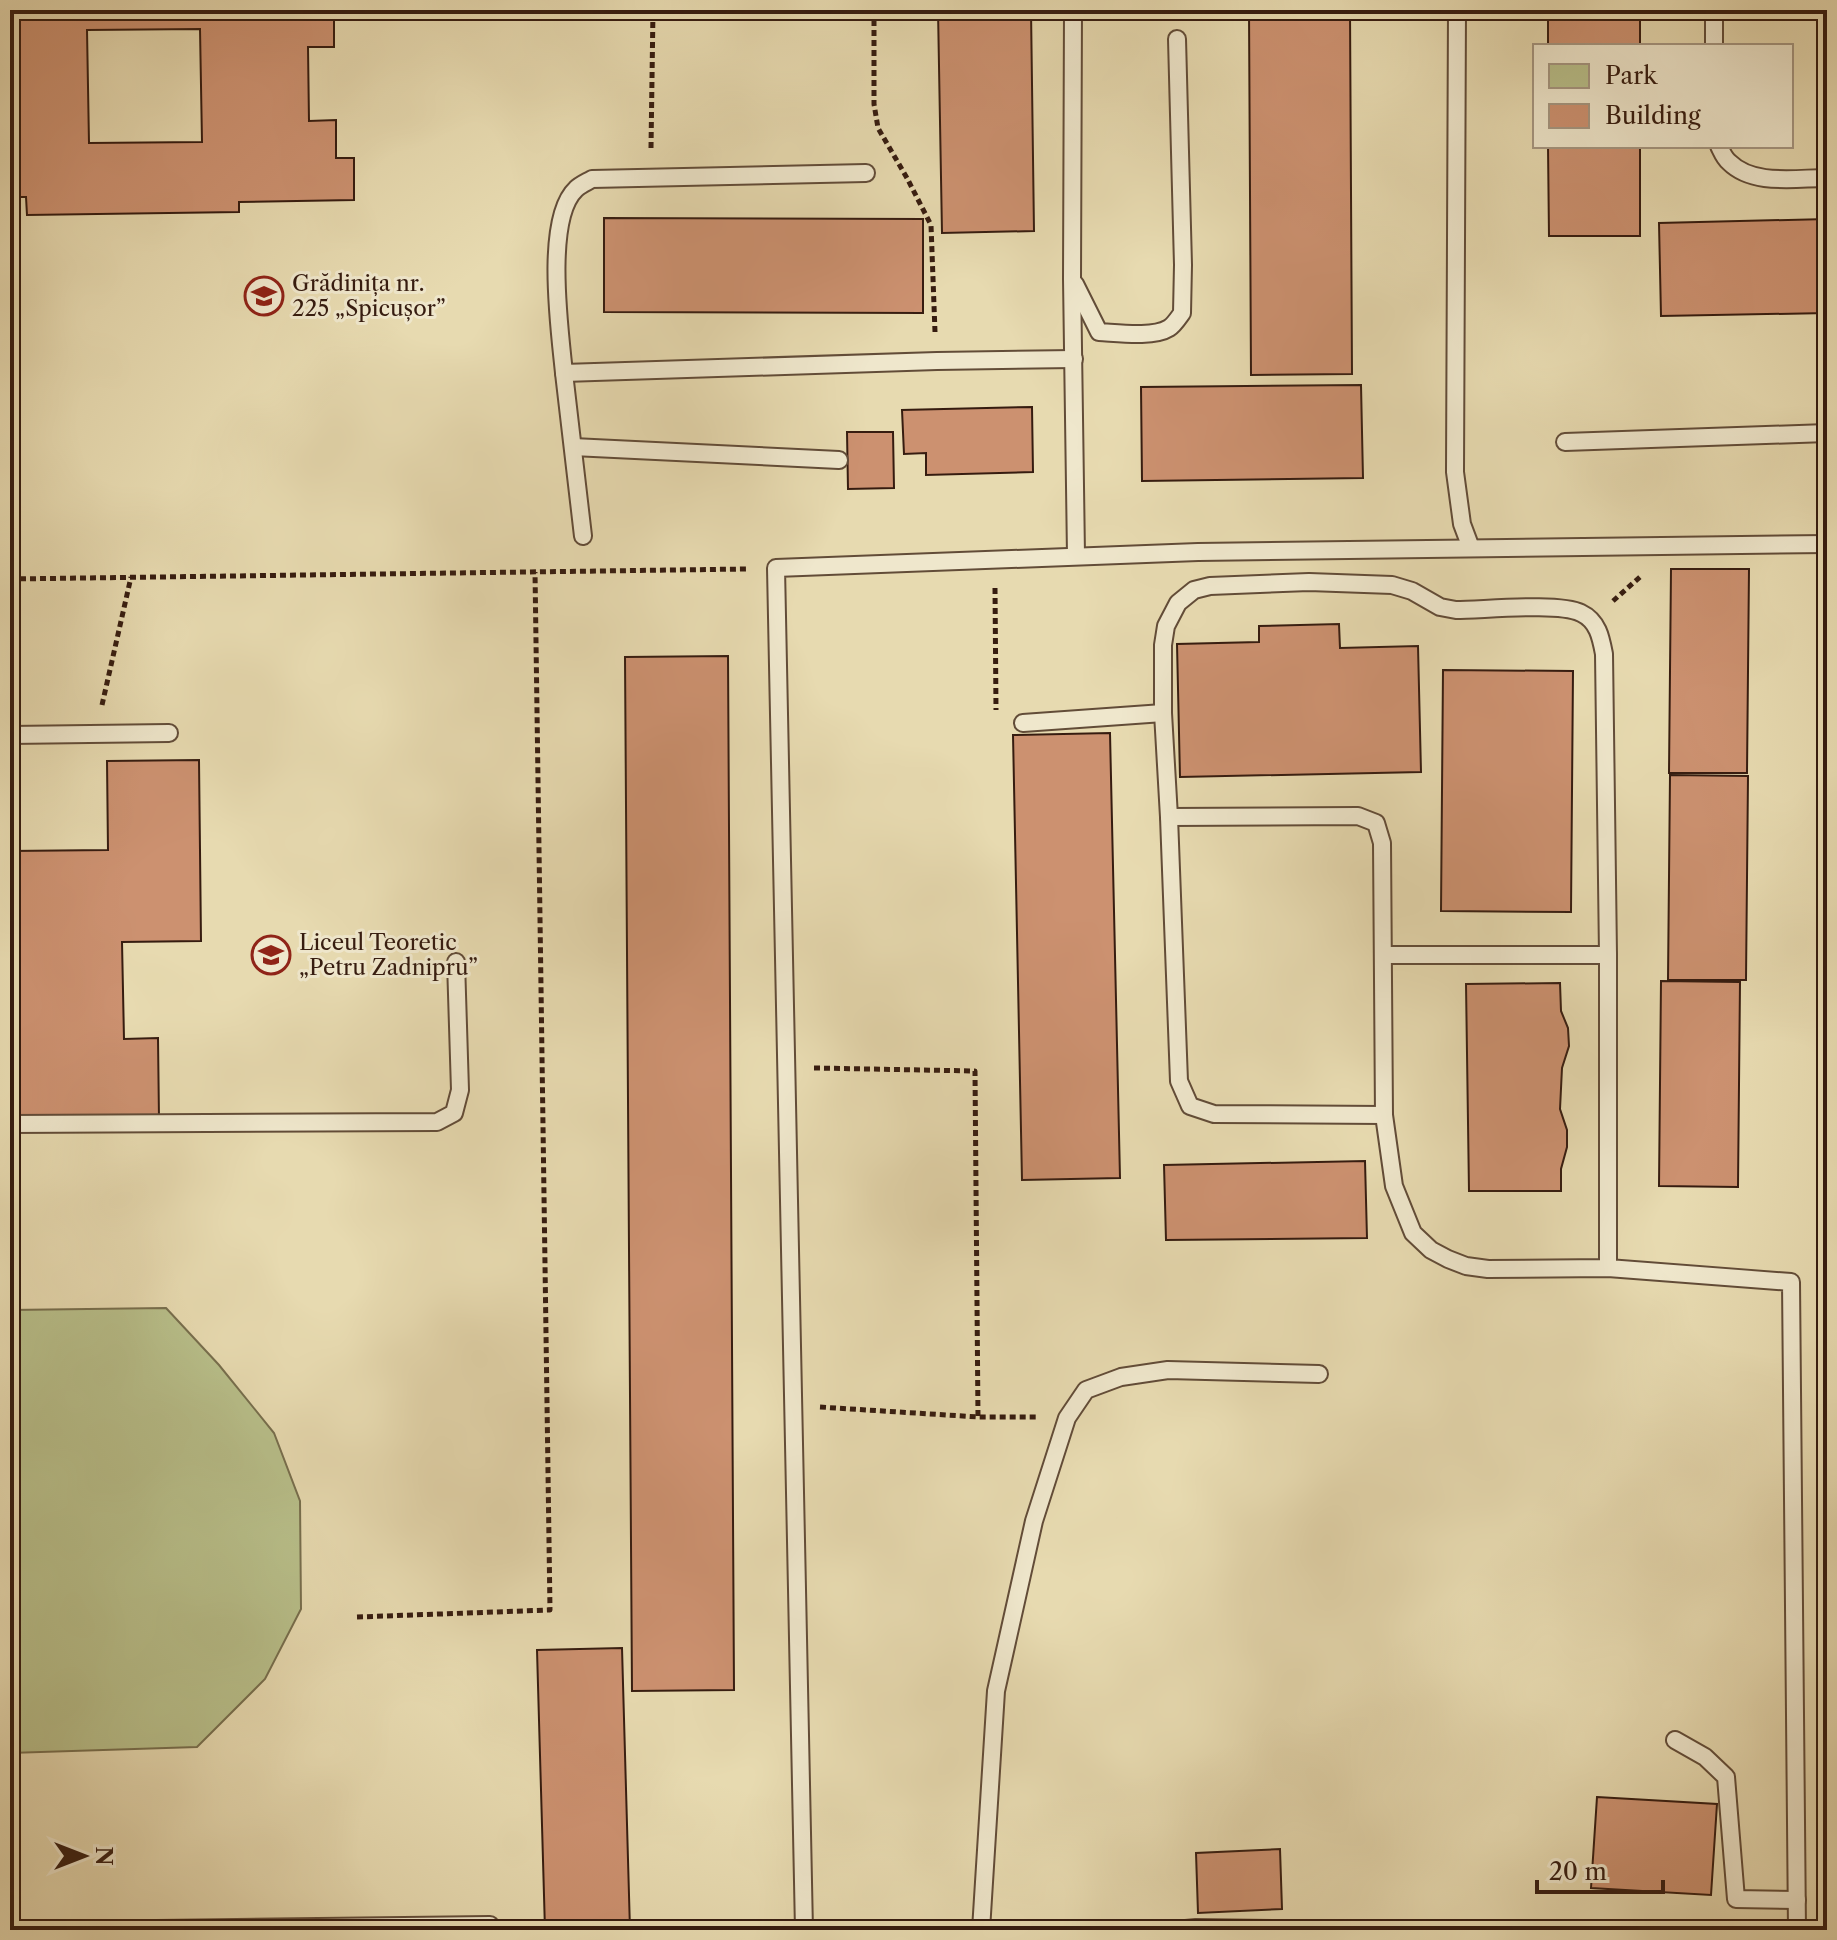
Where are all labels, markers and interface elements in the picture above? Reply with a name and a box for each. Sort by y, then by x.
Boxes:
legend [1533,44,1793,148]
text: Park [1605,61,1658,90]
text: Building [1605,101,1701,130]
place label: Grădinița nr. 225 „Spicușor” [292,270,446,322]
school or university icon: Grădinița nr. 225 „Spicușor” [243,275,285,317]
place label: Liceul Teoretic „Petru Zadnipru” [299,929,478,981]
school or university icon: Liceul Teoretic „Petru Zadnipru” [250,934,292,976]
north arrow [44,1816,124,1896]
scale bar [1537,1844,1663,1894]
text: N [90,1846,117,1866]
text: 20 m [1549,1857,1607,1886]

